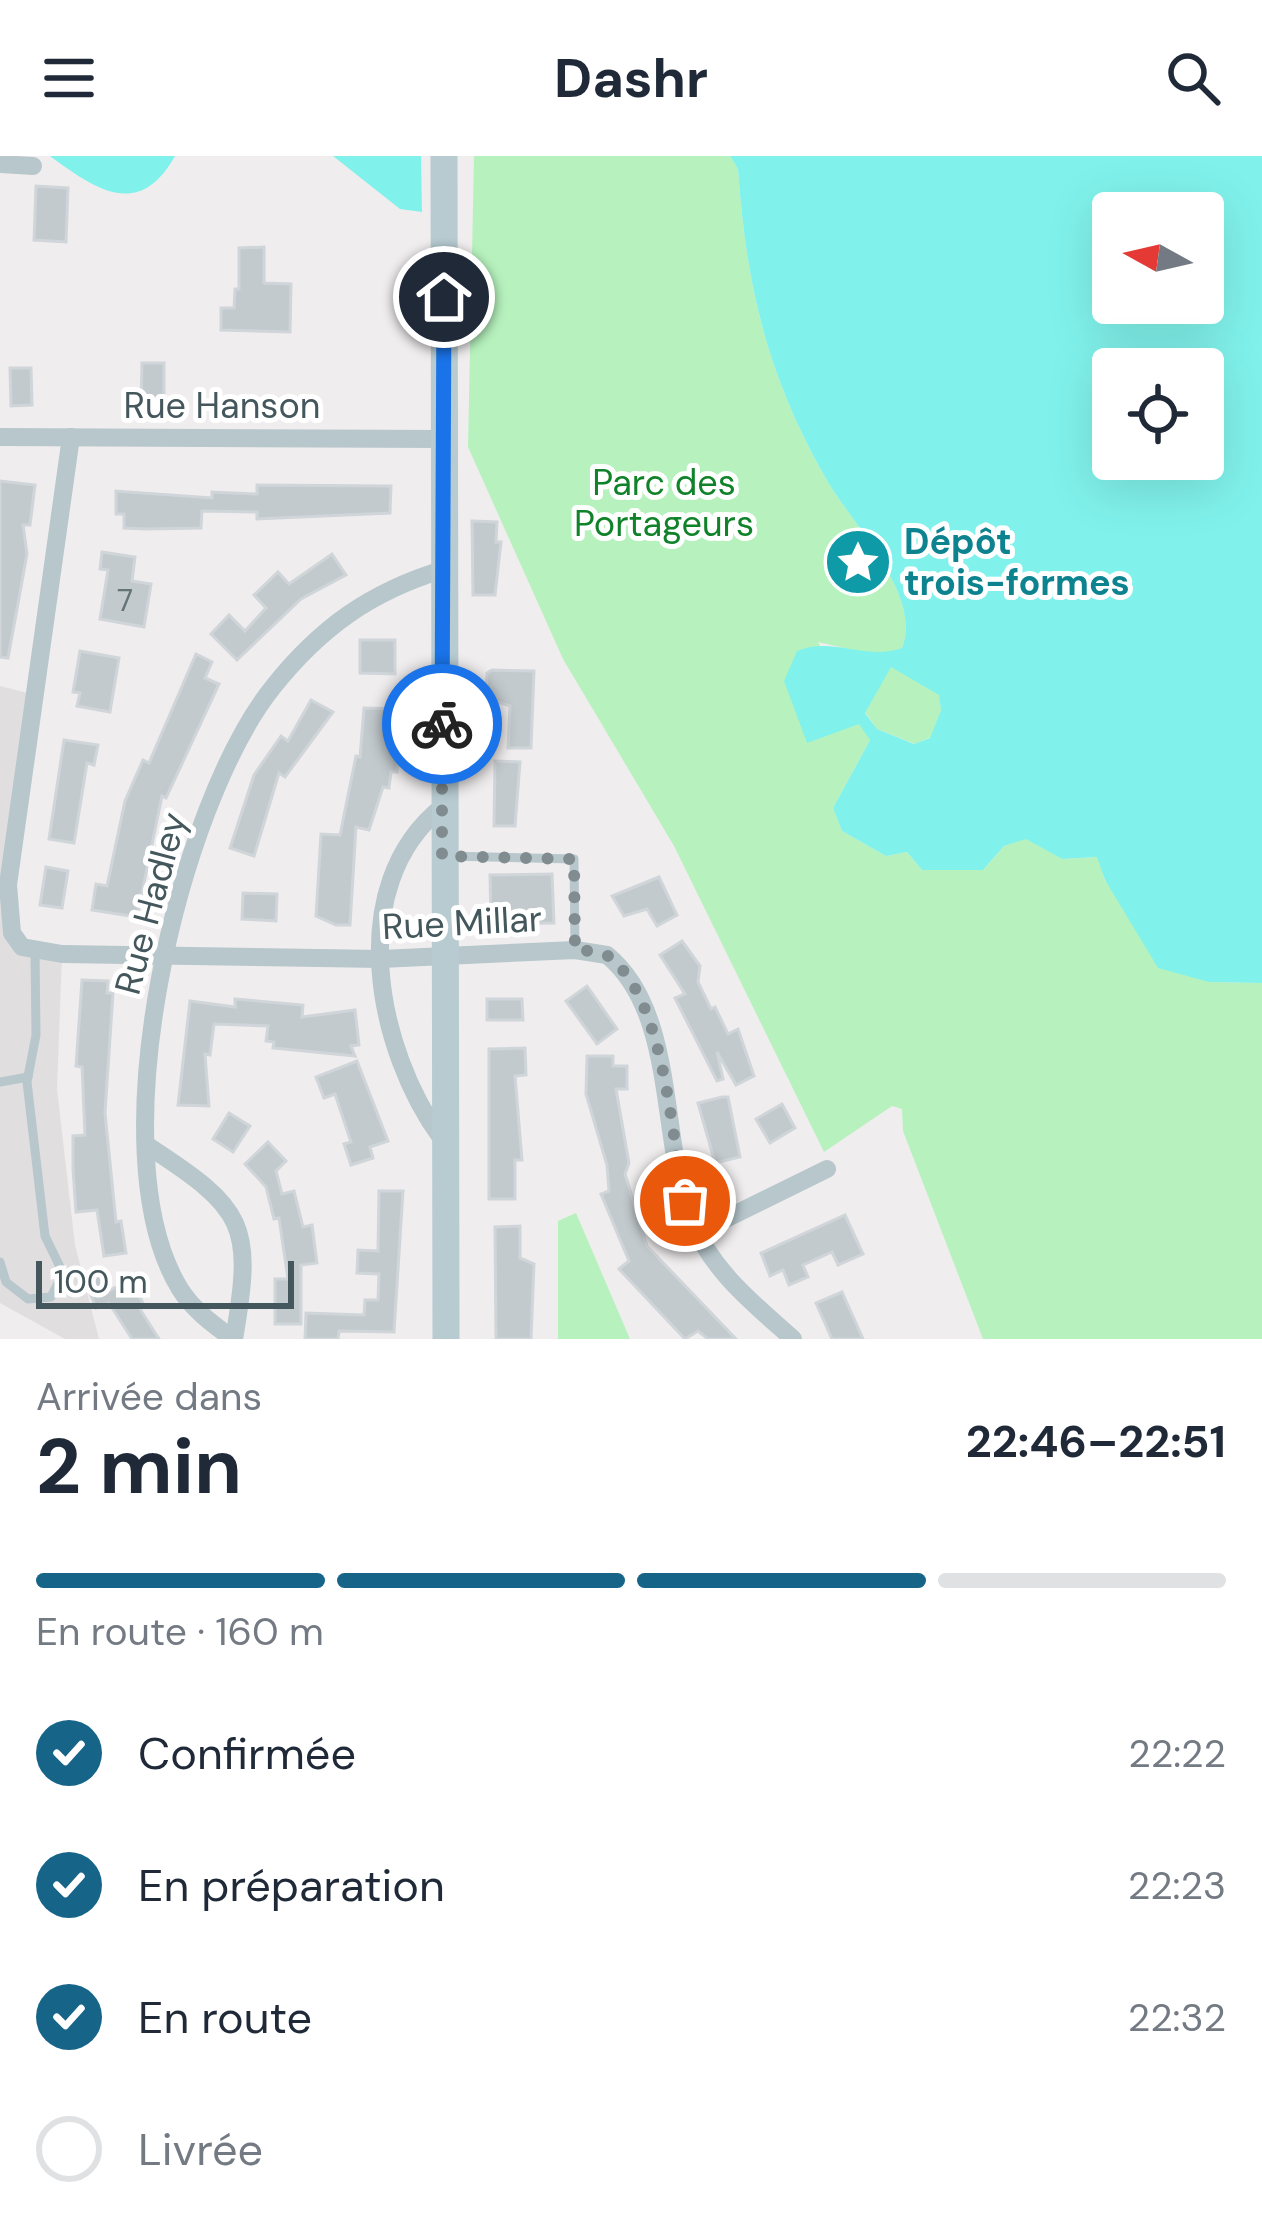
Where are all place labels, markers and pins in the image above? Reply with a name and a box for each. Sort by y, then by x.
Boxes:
pin [393,246,495,348]
place label: Dépôt trois-formes [904,518,1130,606]
place icon: Dépôt trois-formes [823,527,893,597]
pin [634,1150,736,1252]

